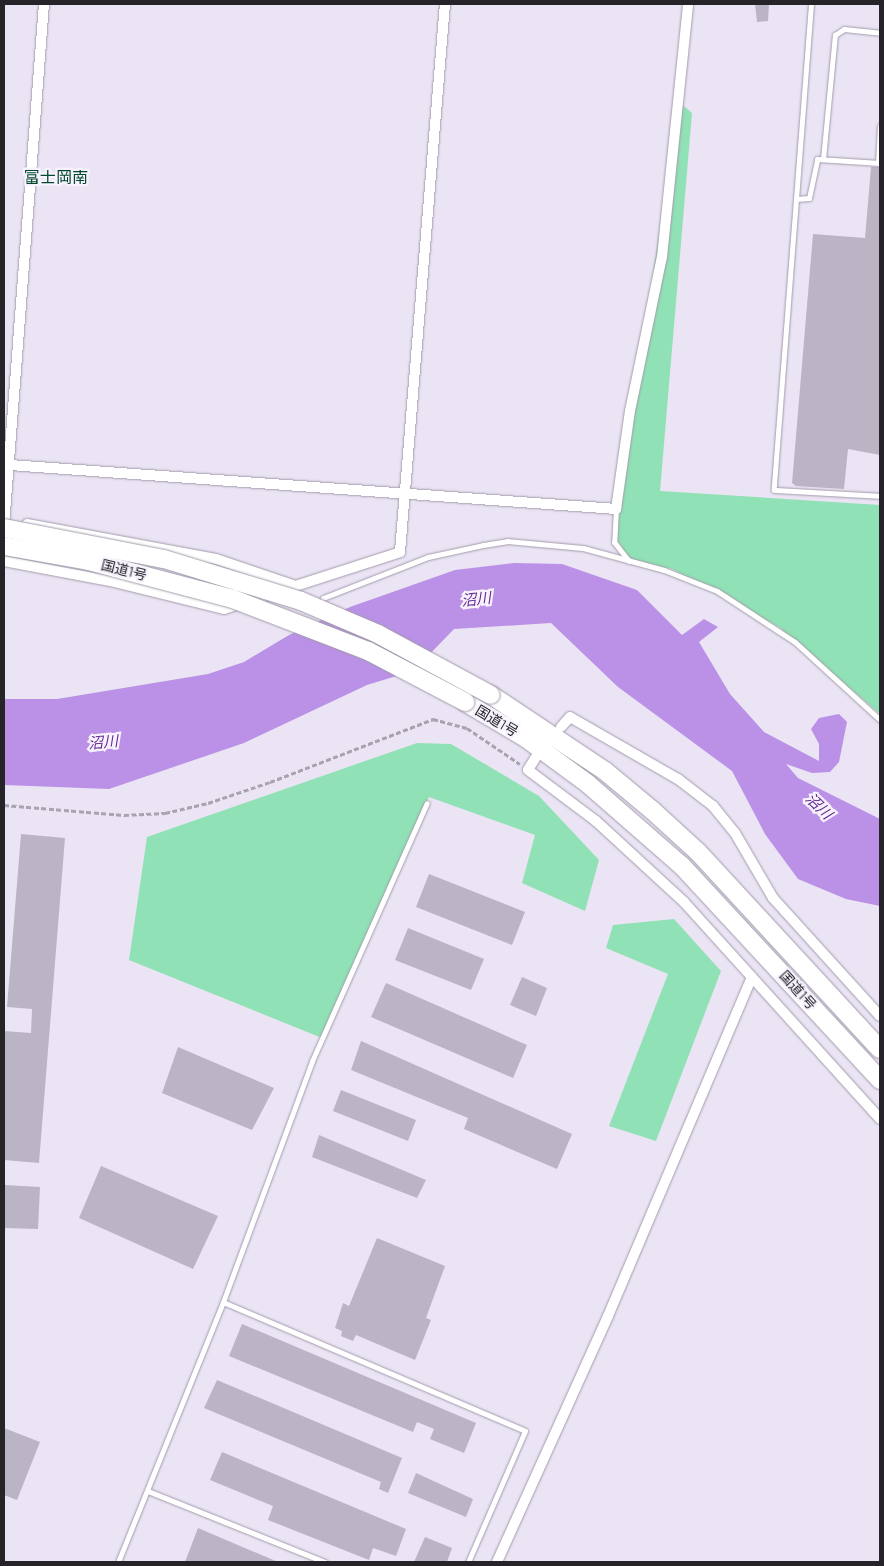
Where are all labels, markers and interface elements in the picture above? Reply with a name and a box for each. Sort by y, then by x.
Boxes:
district label: 富士岡南 [24,167,88,187]
street label: 国道1号 [99,556,149,584]
water label: 沼川 [460,588,492,610]
street label: 国道1号 [473,702,521,740]
water label: 沼川 [87,732,119,752]
water label: 沼川 [802,789,836,823]
street label: 国道1号 [776,967,820,1013]

